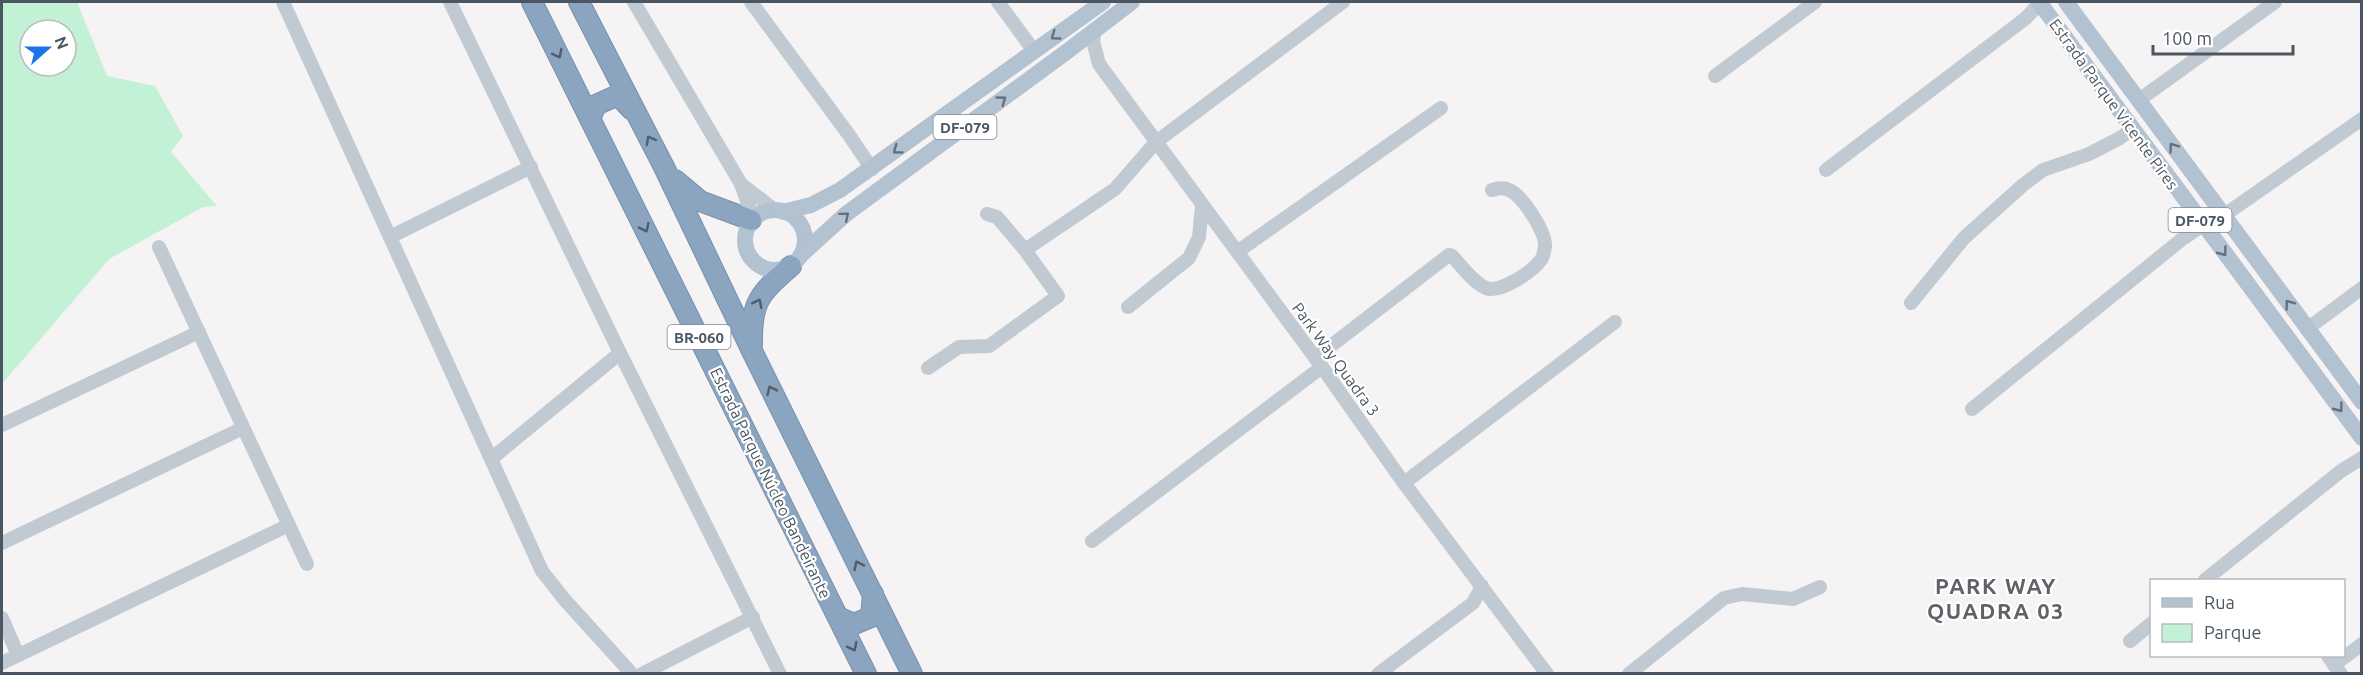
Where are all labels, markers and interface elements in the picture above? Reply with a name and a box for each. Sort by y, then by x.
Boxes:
street label: Estrada Parque Vicente Pires [2046,15,2182,193]
north arrow [18,18,78,78]
scale bar [2153,18,2292,56]
text: 100 m [2162,28,2212,48]
one-way arrow [1051,29,1062,40]
text: N [51,34,73,51]
one-way arrow [551,47,562,58]
one-way arrow [995,96,1006,107]
road number: DF-079 [934,115,996,139]
one-way arrow [646,136,657,146]
one-way arrow [893,143,904,154]
one-way arrow [2170,143,2181,154]
road number: DF-079 [2168,208,2232,232]
one-way arrow [838,212,849,223]
one-way arrow [638,222,649,233]
one-way arrow [2216,245,2227,256]
one-way arrow [751,298,762,309]
street label: Park Way Quadra 3 [1289,299,1383,419]
one-way arrow [2285,300,2296,311]
road number: BR-060 [668,325,730,349]
street label: Estrada Parque Núcleo Bandeirante [707,365,835,601]
one-way arrow [767,386,778,396]
one-way arrow [2332,402,2343,413]
one-way arrow [854,560,865,571]
district label: PARK WAY QUADRA 03 [1927,573,2065,623]
legend [2150,579,2345,657]
text: Rua [2204,592,2235,612]
text: Parque [2204,622,2261,642]
one-way arrow [846,641,857,652]

